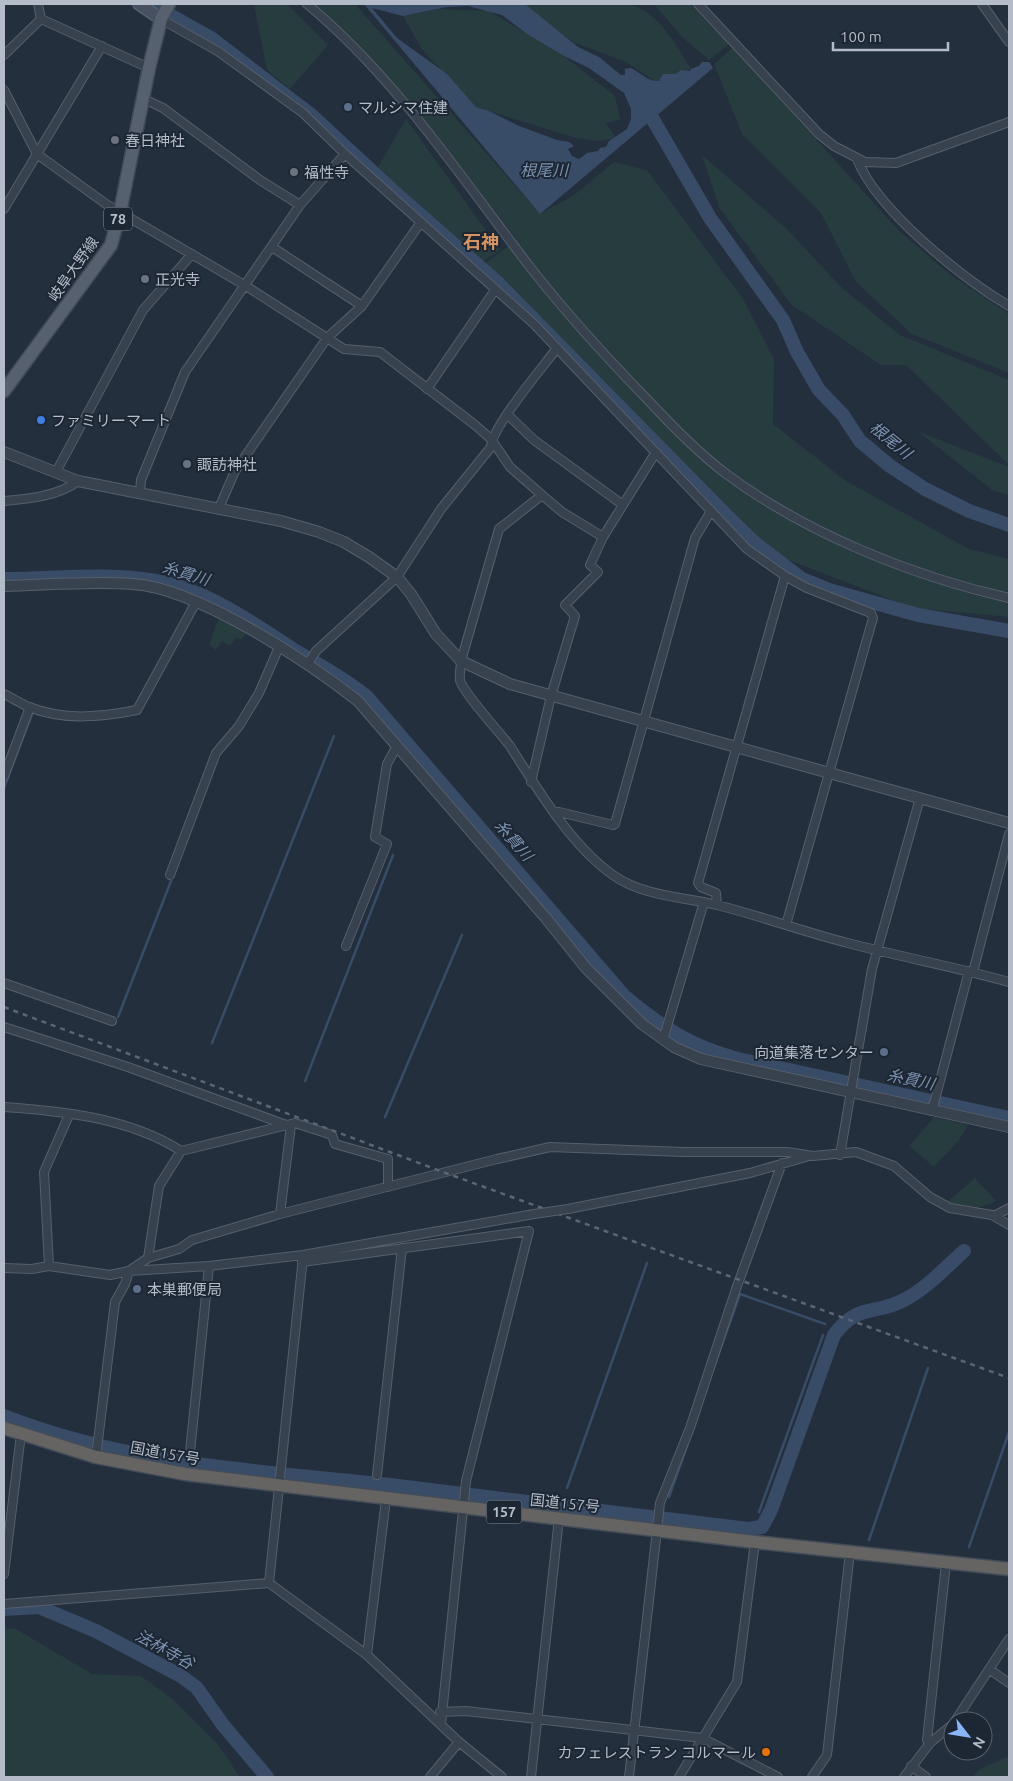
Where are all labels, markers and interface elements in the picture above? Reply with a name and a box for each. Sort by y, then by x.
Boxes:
scale bar [833,20,948,52]
text: 100 m [840,28,882,45]
place label: マルシマ住建 [358,99,448,116]
marker: マルシマ住建 [342,101,354,113]
place label: 春日神社 [125,132,185,149]
marker: 春日神社 [109,134,121,146]
water label: 根尾川 [520,161,570,179]
place label: 福性寺 [304,164,349,181]
marker: 福性寺 [288,166,300,178]
road number: 78 [104,208,132,230]
district label: 石神 [463,231,499,251]
street label: 岐阜大野線 [45,233,101,305]
place label: 正光寺 [155,271,200,288]
marker: 正光寺 [139,273,151,285]
place label: ファミリーマート [51,412,171,429]
marker: ファミリーマート [35,414,47,426]
water label: 根尾川 [867,418,917,463]
place label: 諏訪神社 [197,456,257,473]
marker: 諏訪神社 [181,458,193,470]
water label: 糸貫川 [160,557,213,589]
water label: 糸貫川 [491,816,538,866]
place label: 向道集落センター [754,1044,874,1061]
marker: 向道集落センター [878,1046,890,1058]
water label: 糸貫川 [886,1065,938,1093]
place label: 本巣郵便局 [147,1281,222,1298]
marker: 本巣郵便局 [131,1283,143,1295]
street label: 国道157号 [129,1439,201,1467]
street label: 国道157号 [529,1491,601,1515]
road number: 157 [486,1500,522,1524]
water label: 法林寺谷 [133,1626,199,1673]
north arrow [943,1711,993,1761]
text: N [970,1734,989,1751]
place label: カフェレストラン コルマール [558,1744,756,1761]
marker: カフェレストラン コルマール [760,1746,772,1758]

